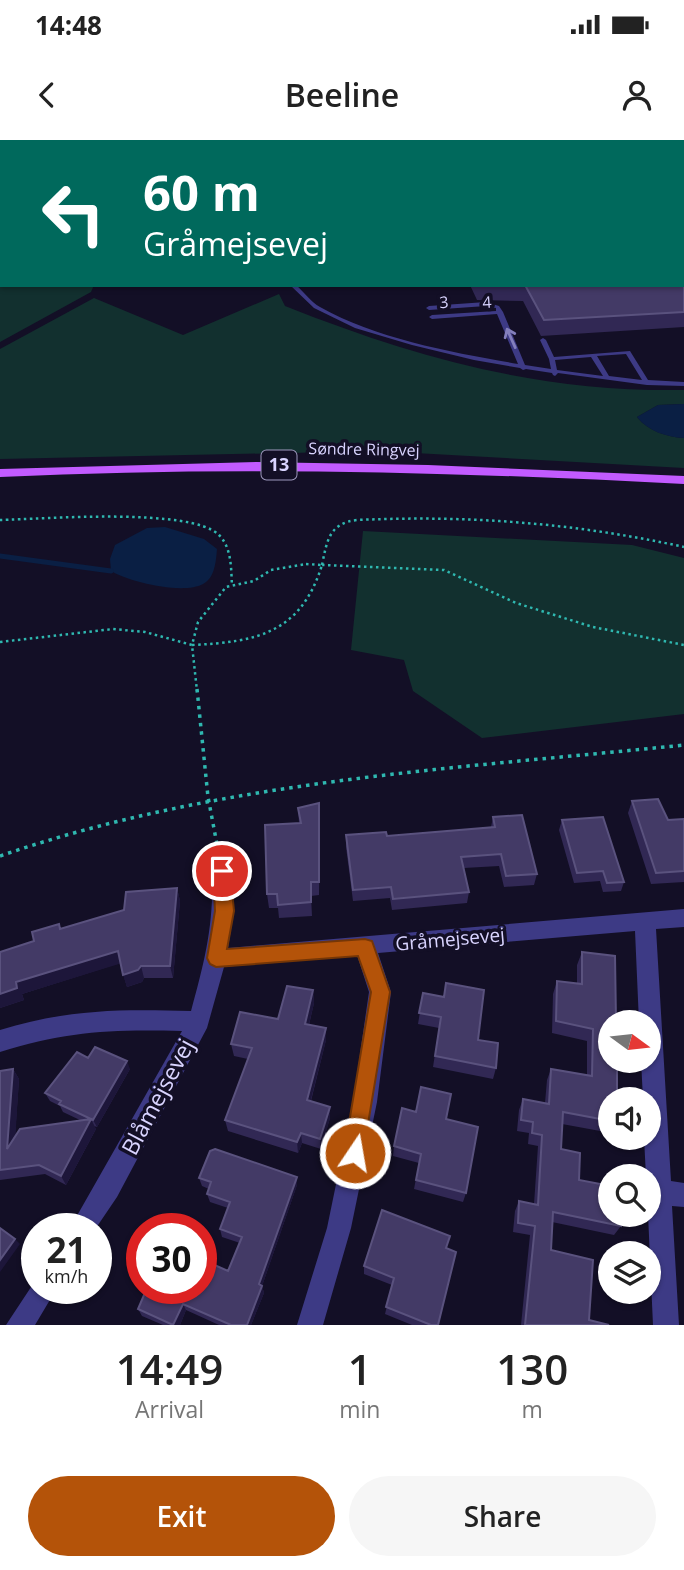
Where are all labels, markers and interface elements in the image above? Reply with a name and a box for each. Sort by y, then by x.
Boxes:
text: 14:48 [35,7,102,43]
text: Beeline [285,73,399,116]
icon: back [28,76,66,114]
icon: person [618,76,656,114]
text: 60 m [143,159,260,225]
icon: left [28,168,119,259]
text: Gråmejsevej [143,222,328,265]
street label: 3 [439,291,449,313]
street label: 4 [482,291,492,313]
one-way arrow [504,327,517,349]
street label: Søndre Ringvej [308,437,420,461]
road number: 13 [262,450,296,480]
pin [192,841,252,901]
icon: arrive [203,852,241,890]
street label: Gråmejsevej [394,921,506,957]
north arrow [598,1010,662,1073]
map controls [598,1010,661,1304]
street label: Blåmejsevej [113,1033,201,1160]
button: sound [598,1087,661,1150]
position arrow [318,1116,392,1190]
button: search [598,1164,661,1227]
speed limit sign: 30 [126,1213,217,1304]
text: 21 [46,1226,87,1273]
button: layers [598,1241,661,1304]
text: km/h [45,1264,88,1288]
text: 14:49 [116,1340,223,1397]
text: 1 [348,1340,372,1397]
text: 130 [496,1340,568,1397]
text: Arrival [135,1393,204,1425]
text: min [339,1393,380,1425]
text: m [522,1393,543,1425]
button: Exit [28,1476,335,1556]
button: Share [349,1476,656,1556]

